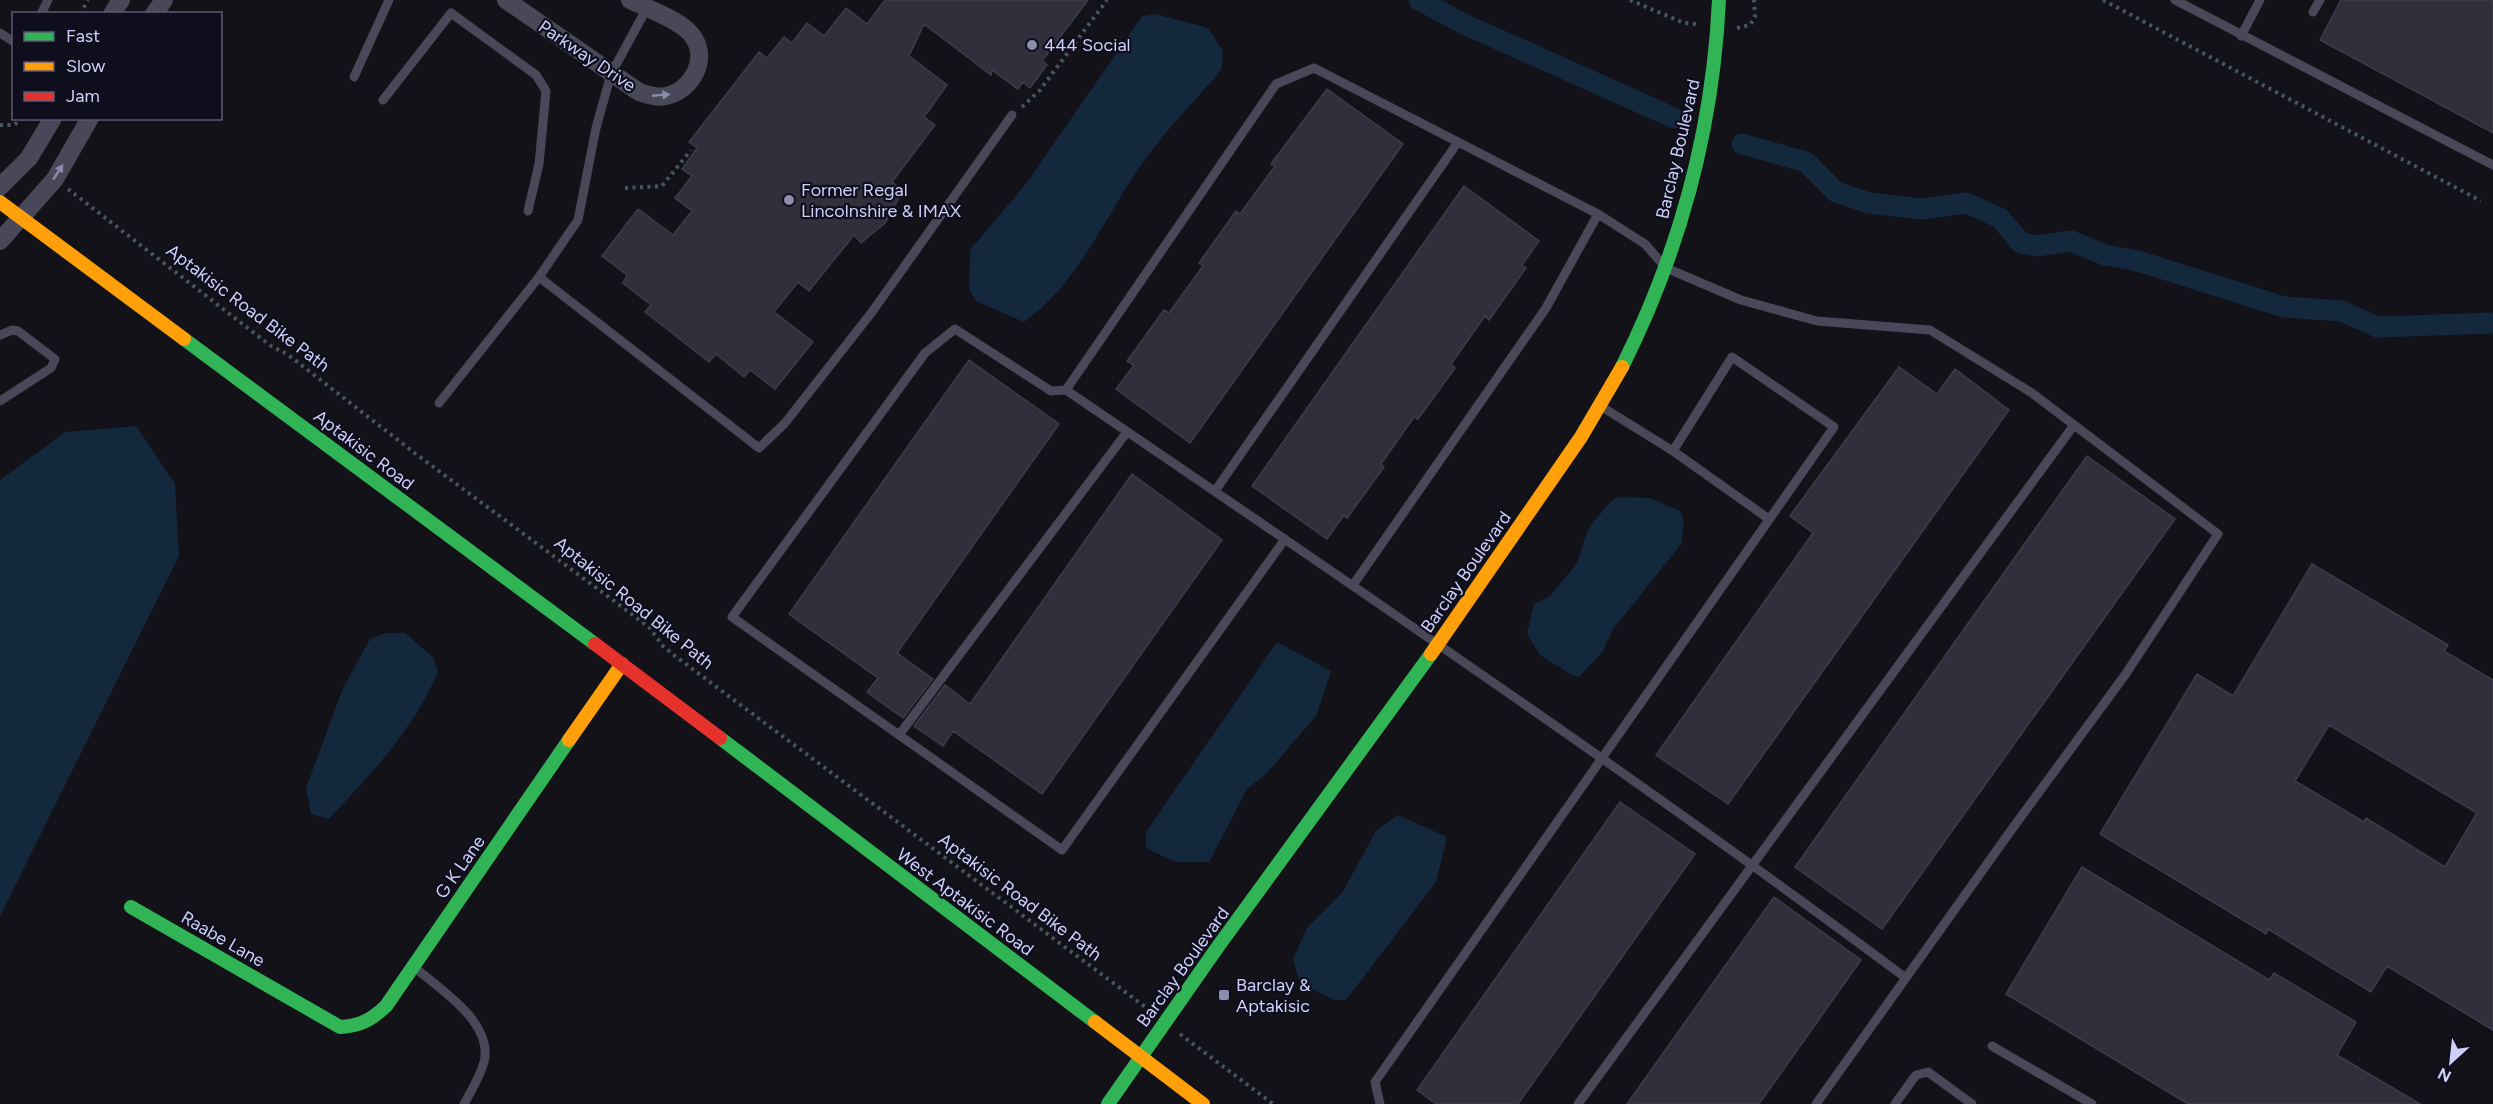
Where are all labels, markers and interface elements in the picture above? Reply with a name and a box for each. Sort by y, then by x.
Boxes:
legend [12,12,222,120]
street label: Parkway Drive [534,15,640,97]
text: Fast [66,25,100,47]
place label: 444 Social [1044,34,1131,56]
marker: 444 Social [1025,38,1039,52]
text: Slow [66,55,105,77]
street label: Barclay Boulevard [1651,77,1705,221]
text: Jam [66,85,100,107]
one-way arrow [651,90,670,100]
one-way arrow [53,164,64,181]
place label: Former Regal Lincolnshire & IMAX [801,179,961,222]
marker: Former Regal Lincolnshire & IMAX [782,193,796,207]
street label: Aptakisic Road Bike Path [162,239,334,377]
street label: Aptakisic Road [310,405,418,495]
street label: Barclay Boulevard [1416,507,1516,637]
street label: Aptakisic Road Bike Path [550,532,718,674]
street label: Aptakisic Road Bike Path [934,828,1106,966]
street label: G K Lane [430,831,490,903]
street label: West Aptakisic Road [892,843,1038,961]
street label: Barclay Boulevard [1132,903,1234,1031]
street label: Raabe Lane [177,906,269,972]
place label: Barclay & Aptakisic [1236,974,1311,1017]
marker: Barclay & Aptakisic [1217,988,1231,1002]
north arrow [2421,1032,2481,1092]
text: N [2435,1064,2454,1086]

